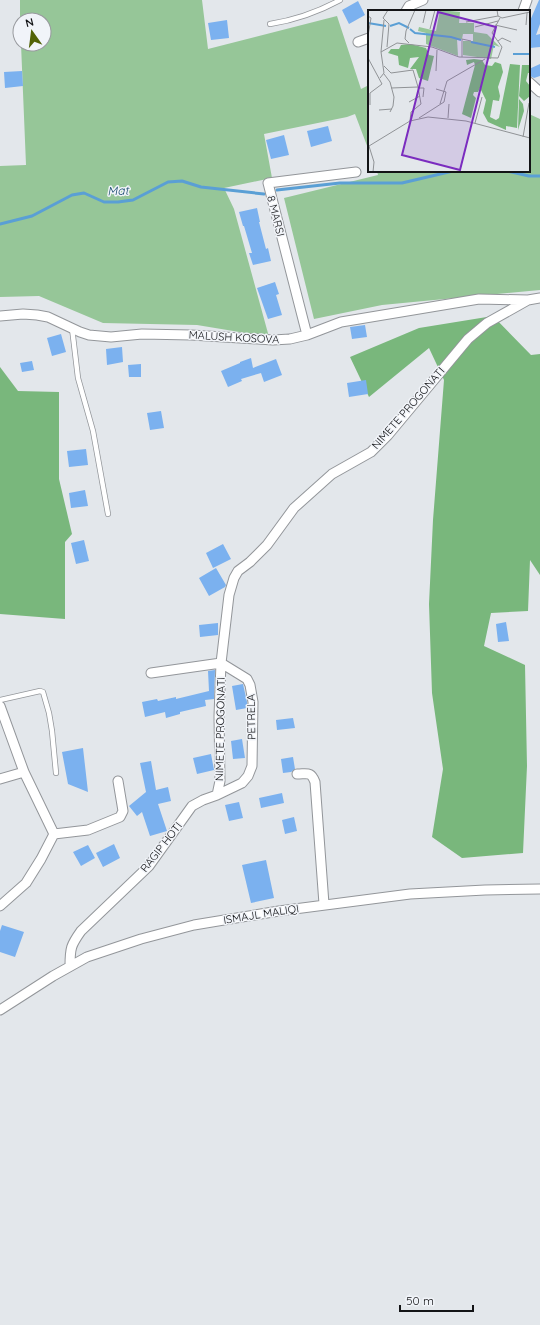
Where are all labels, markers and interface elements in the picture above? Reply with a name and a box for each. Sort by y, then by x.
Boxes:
inset map [368,10,530,172]
north arrow [12,12,52,52]
text: N [24,15,35,30]
water label: Mat [107,182,131,199]
street label: 8 MARSI [264,194,288,238]
street label: MALUSH KOSOVA [188,328,280,346]
street label: NIMETE PROGONATI [369,364,447,452]
street label: NIMETE PROGONATI [212,677,228,781]
street label: PETRELA [244,694,258,740]
street label: RAGIP HOTI [137,819,185,875]
street label: ISMAJL MALIQI [222,901,300,927]
scale bar [400,1287,473,1313]
text: 50 m [406,1293,434,1308]

